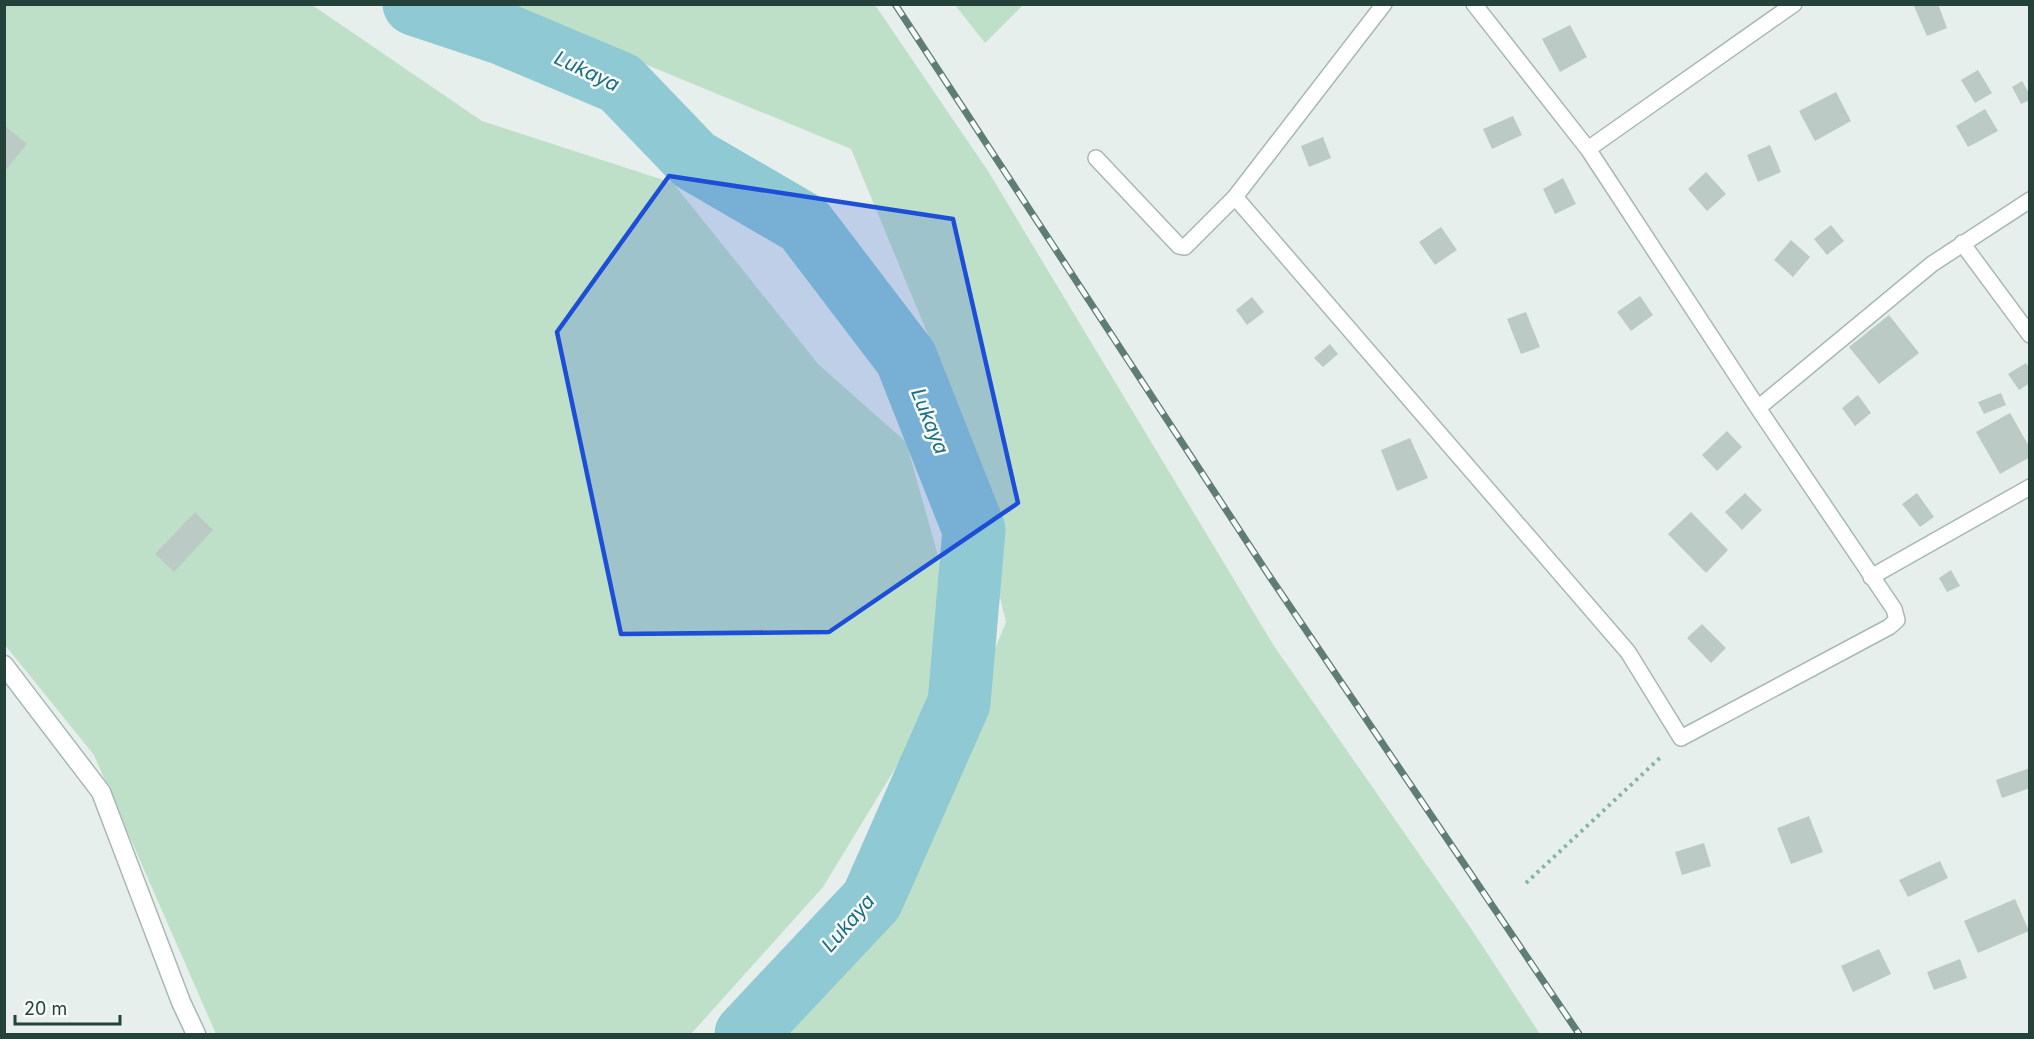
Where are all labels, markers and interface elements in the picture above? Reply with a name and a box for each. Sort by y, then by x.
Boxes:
water label: Lukaya [551,46,623,96]
water label: Lukaya [906,385,954,457]
water label: Lukaya [816,889,880,957]
scale bar [15,988,120,1026]
text: 20 m [24,998,67,1019]

